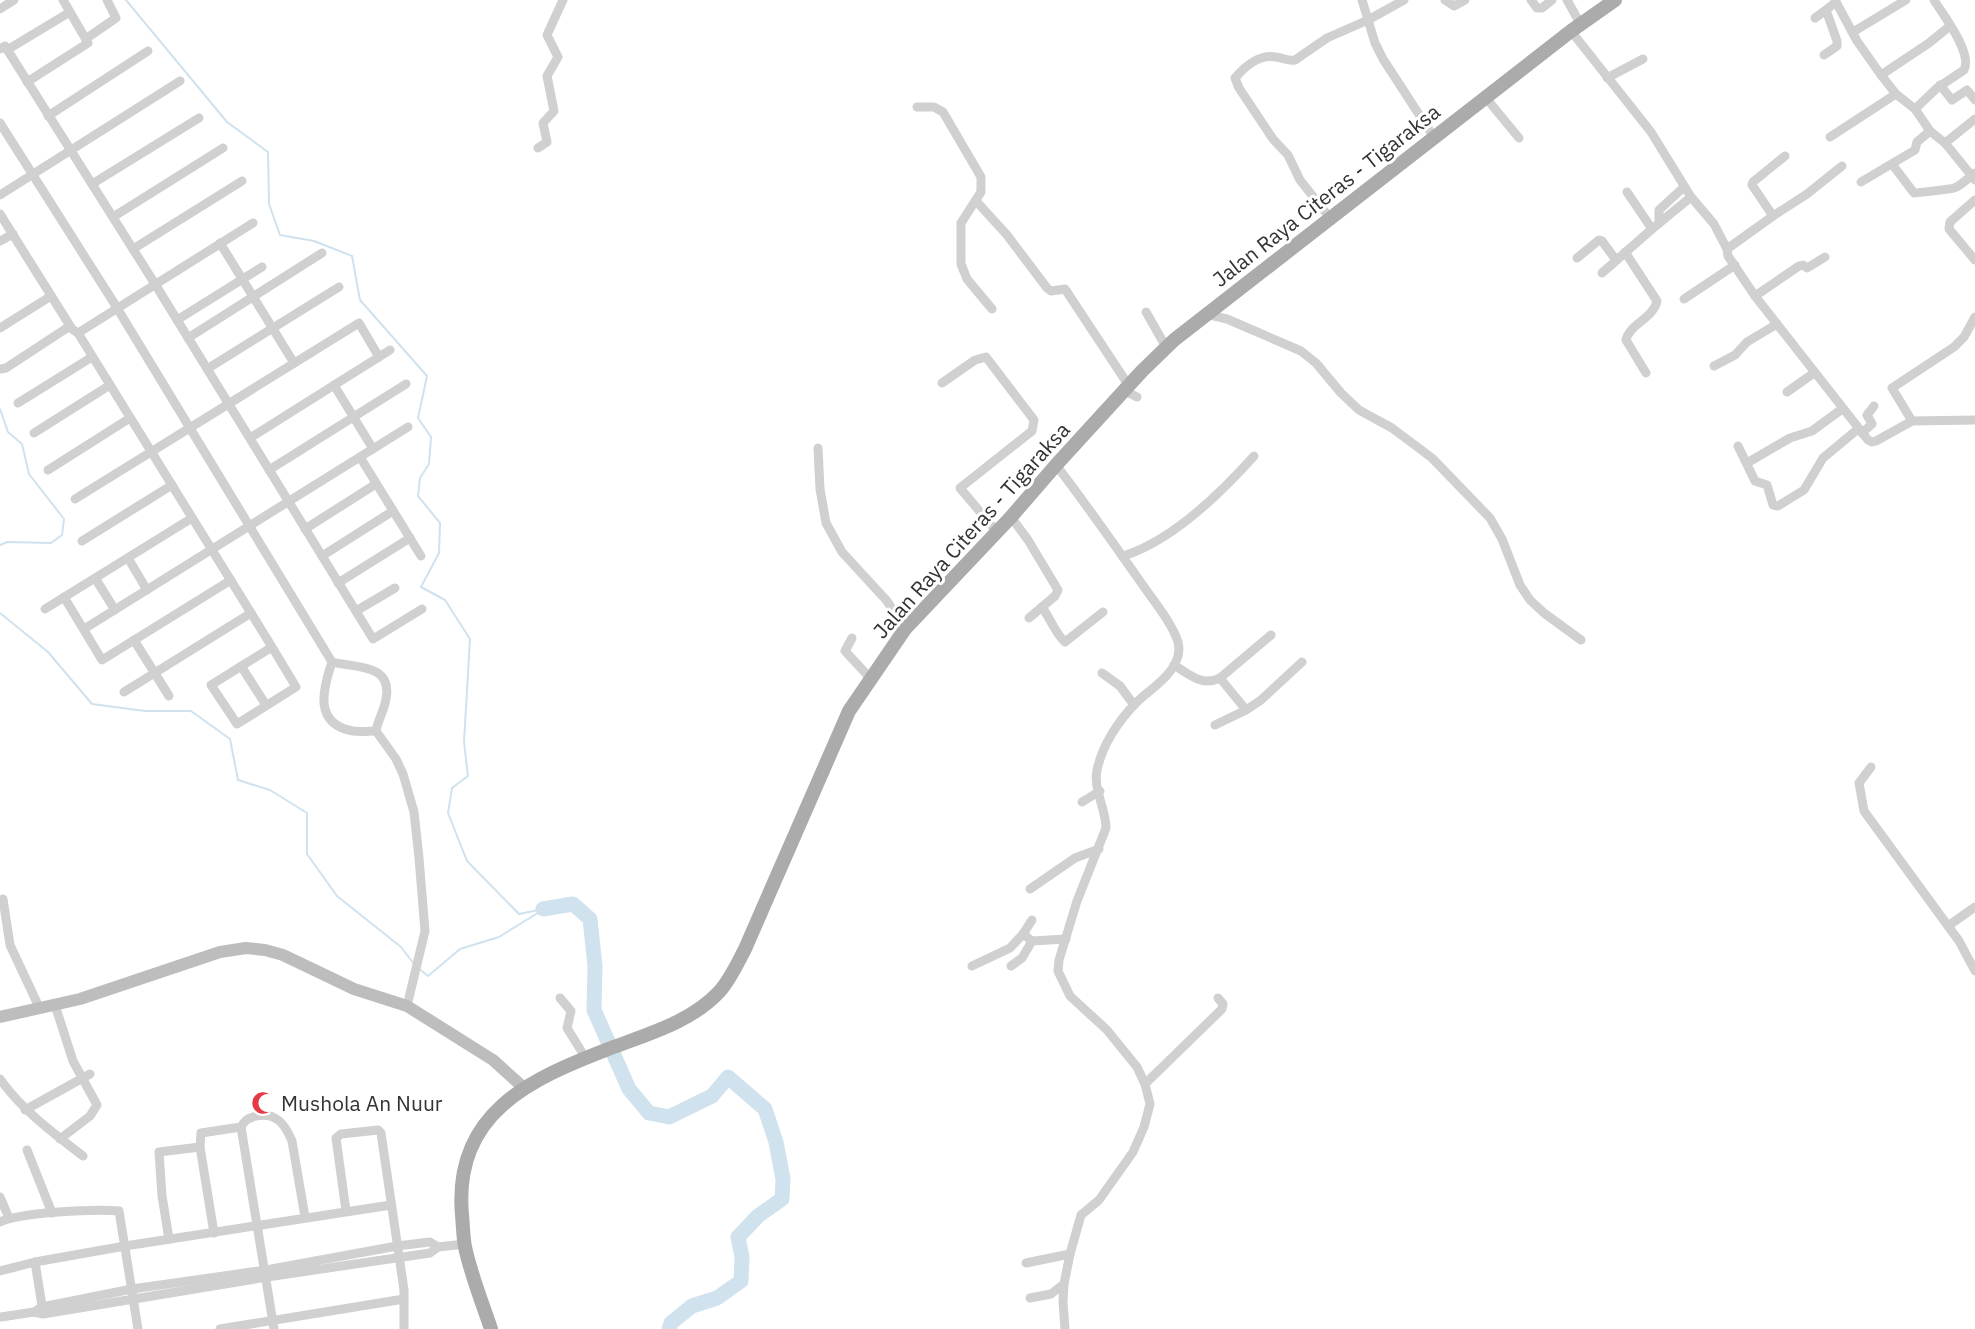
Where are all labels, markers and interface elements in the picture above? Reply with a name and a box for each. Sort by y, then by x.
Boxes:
street label: Jalan Raya Citeras - Tigaraksa [1206,97,1446,293]
street label: Jalan Raya Citeras - Tigaraksa [866,416,1076,644]
place label: Mushola An Nuur [281,1089,443,1117]
mosque icon: Mushola An Nuur [250,1090,276,1116]

